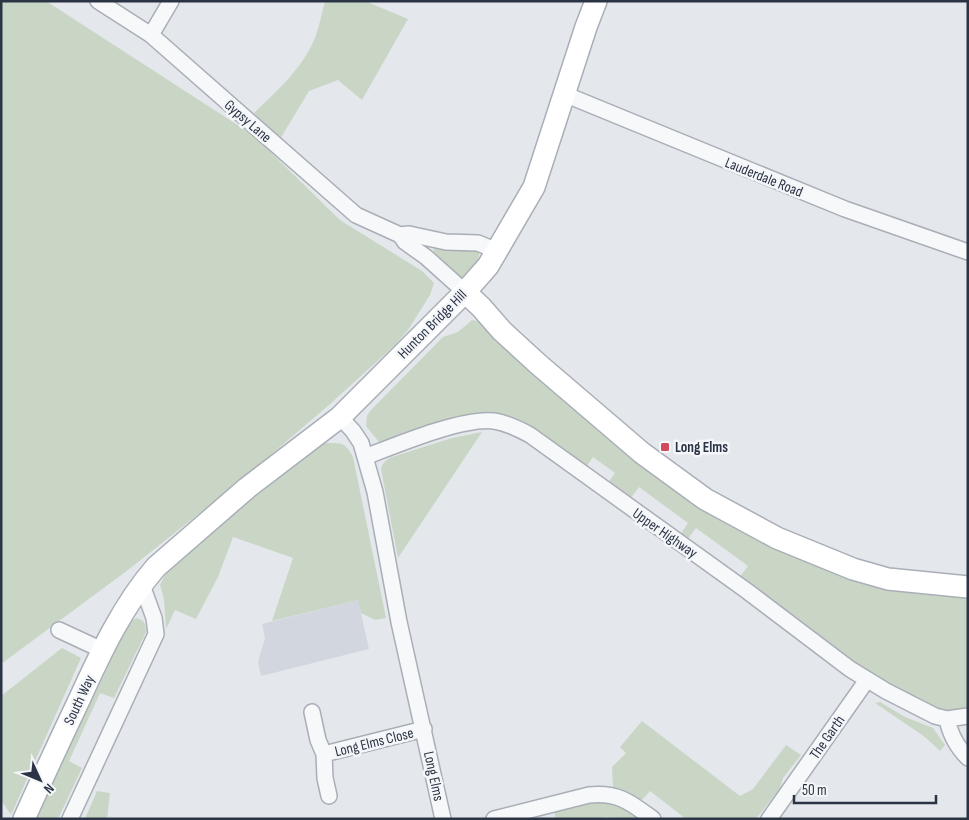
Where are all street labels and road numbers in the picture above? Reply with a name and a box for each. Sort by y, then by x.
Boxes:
street label: Gypsy Lane [220,96,275,147]
street label: Lauderdale Road [722,153,805,202]
street label: Hunton Bridge Hill [394,286,471,363]
street label: Upper Highway [629,504,701,563]
street label: South Way [60,672,99,728]
street label: The Garth [805,712,849,763]
street label: Long Elms Close [333,724,415,761]
street label: Long Elms [419,749,448,803]

